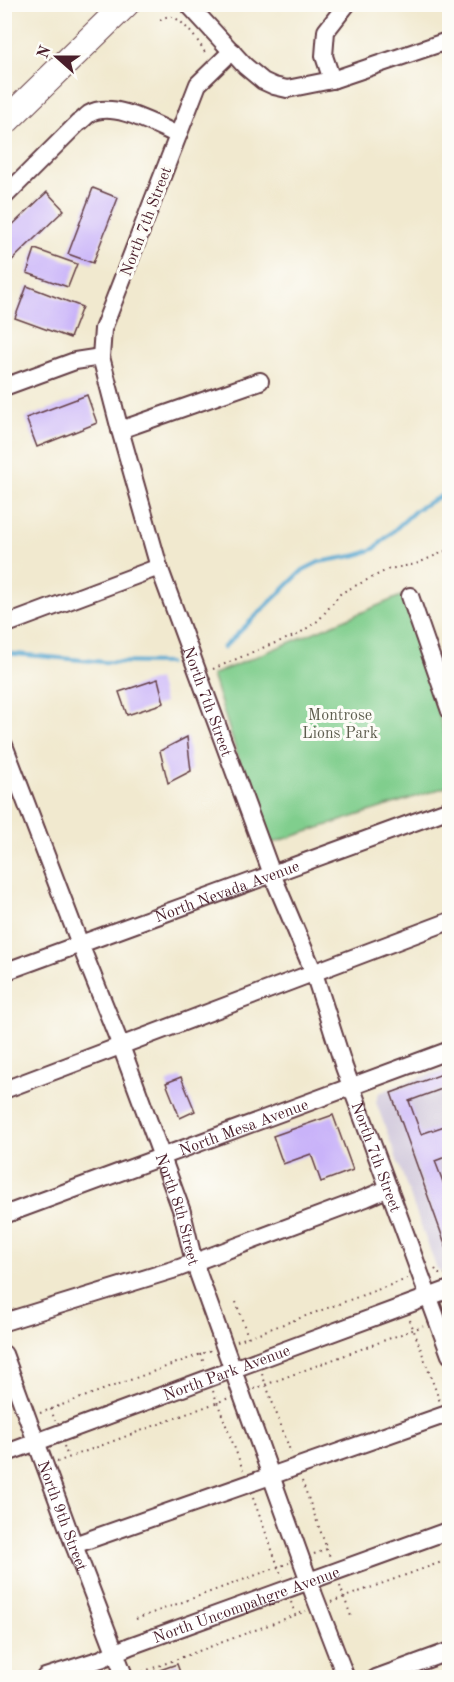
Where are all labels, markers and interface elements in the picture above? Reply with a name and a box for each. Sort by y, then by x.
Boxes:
north arrow [27,27,87,87]
text: N [35,43,55,61]
street label: North 7th Street [119,164,175,279]
street label: North 7th Street [179,645,234,759]
park label: Montrose Lions Park [302,708,378,742]
street label: North Nevada Avenue [153,859,302,926]
street label: North Mesa Avenue [177,1097,311,1160]
street label: North 7th Street [348,1100,403,1215]
street label: North 8th Street [151,1152,201,1268]
street label: North Park Avenue [161,1343,293,1404]
street label: North 9th Street [34,1459,89,1574]
street label: North Uncompahgre Avenue [151,1565,342,1647]

